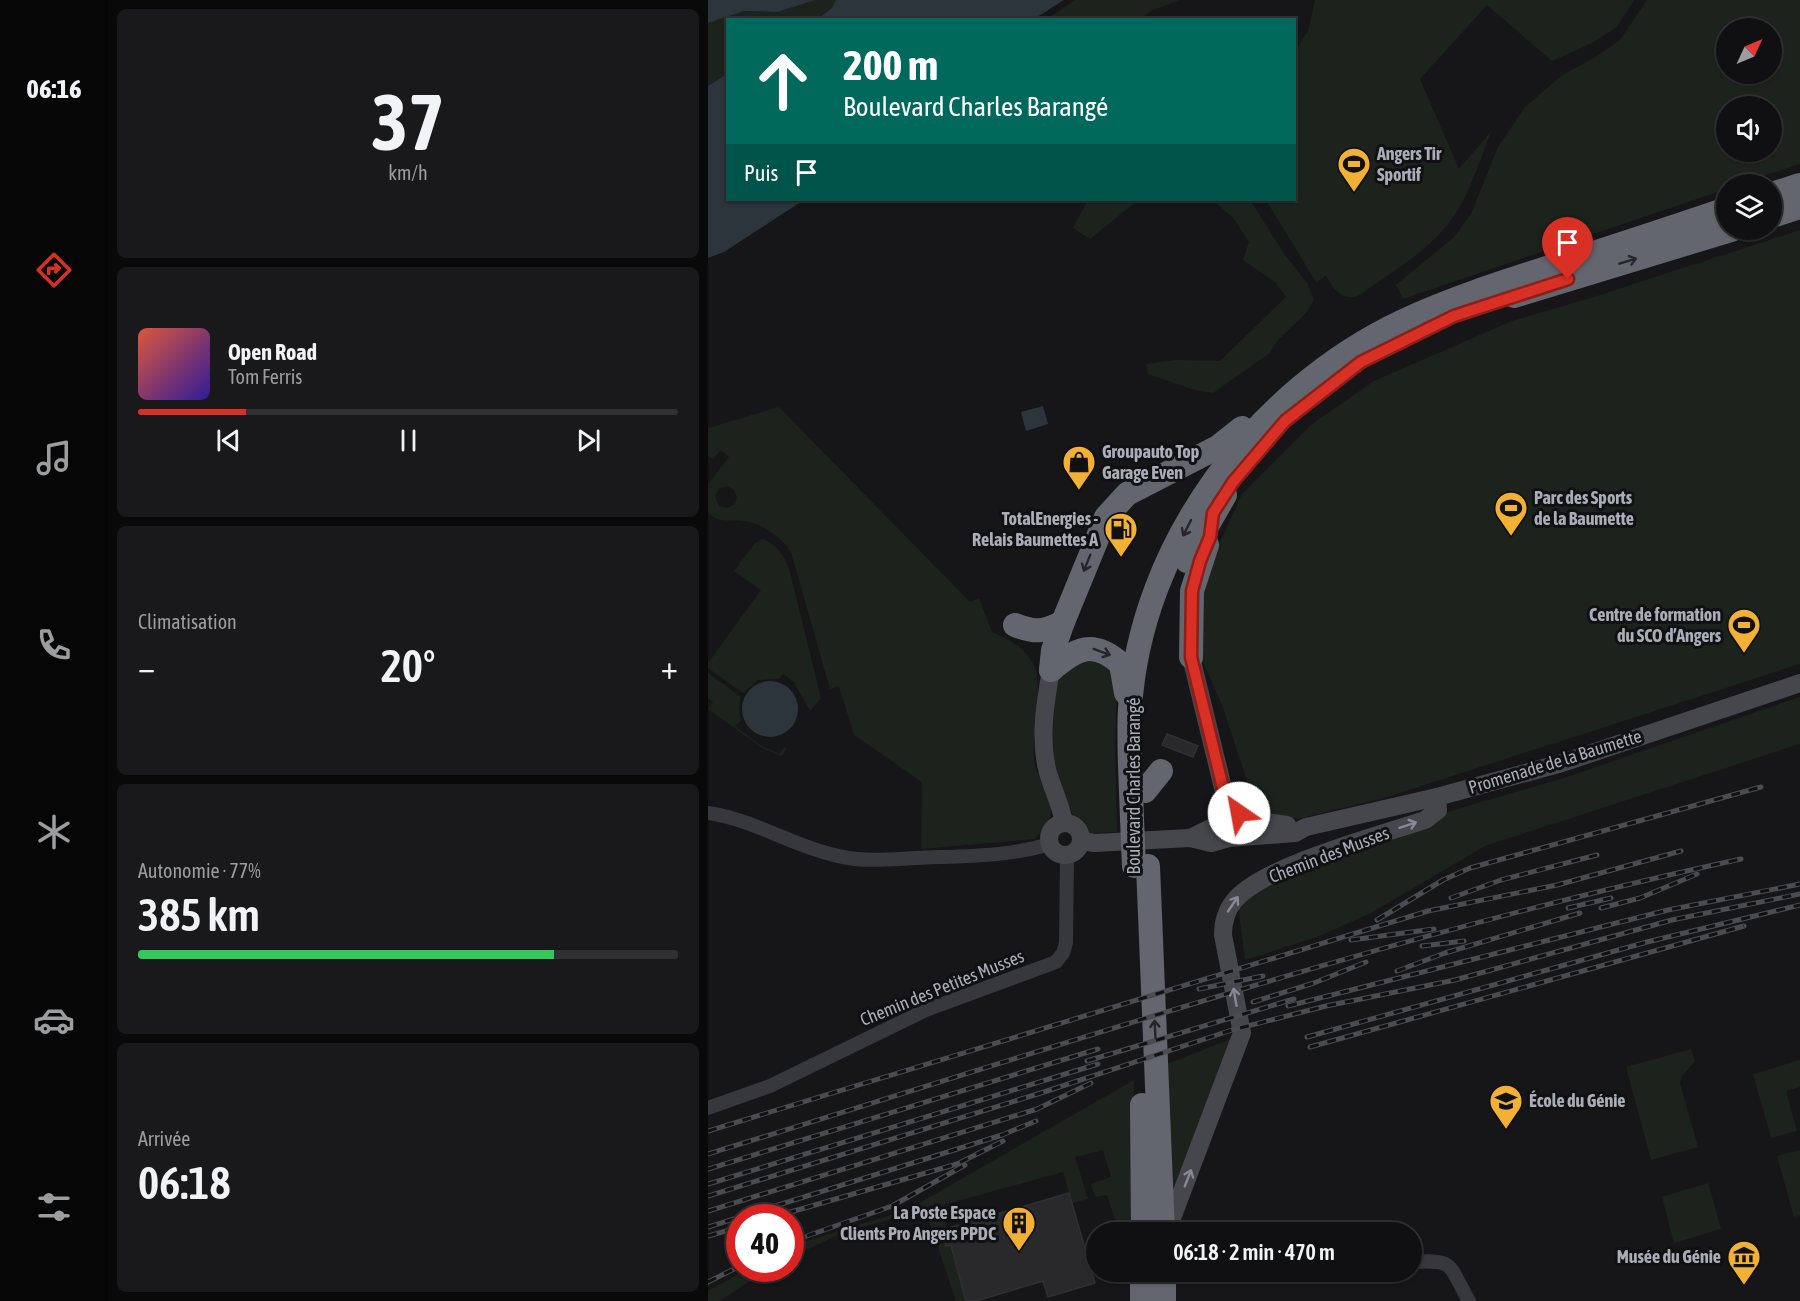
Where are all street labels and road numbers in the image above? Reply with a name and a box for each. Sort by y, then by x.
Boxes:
street label: Boulevard Charles Barangé [1123,698,1144,874]
street label: Promenade de la Baumette [1466,725,1644,798]
street label: Chemin des Musses [1266,822,1392,887]
street label: Chemin des Petites Musses [857,945,1027,1030]

